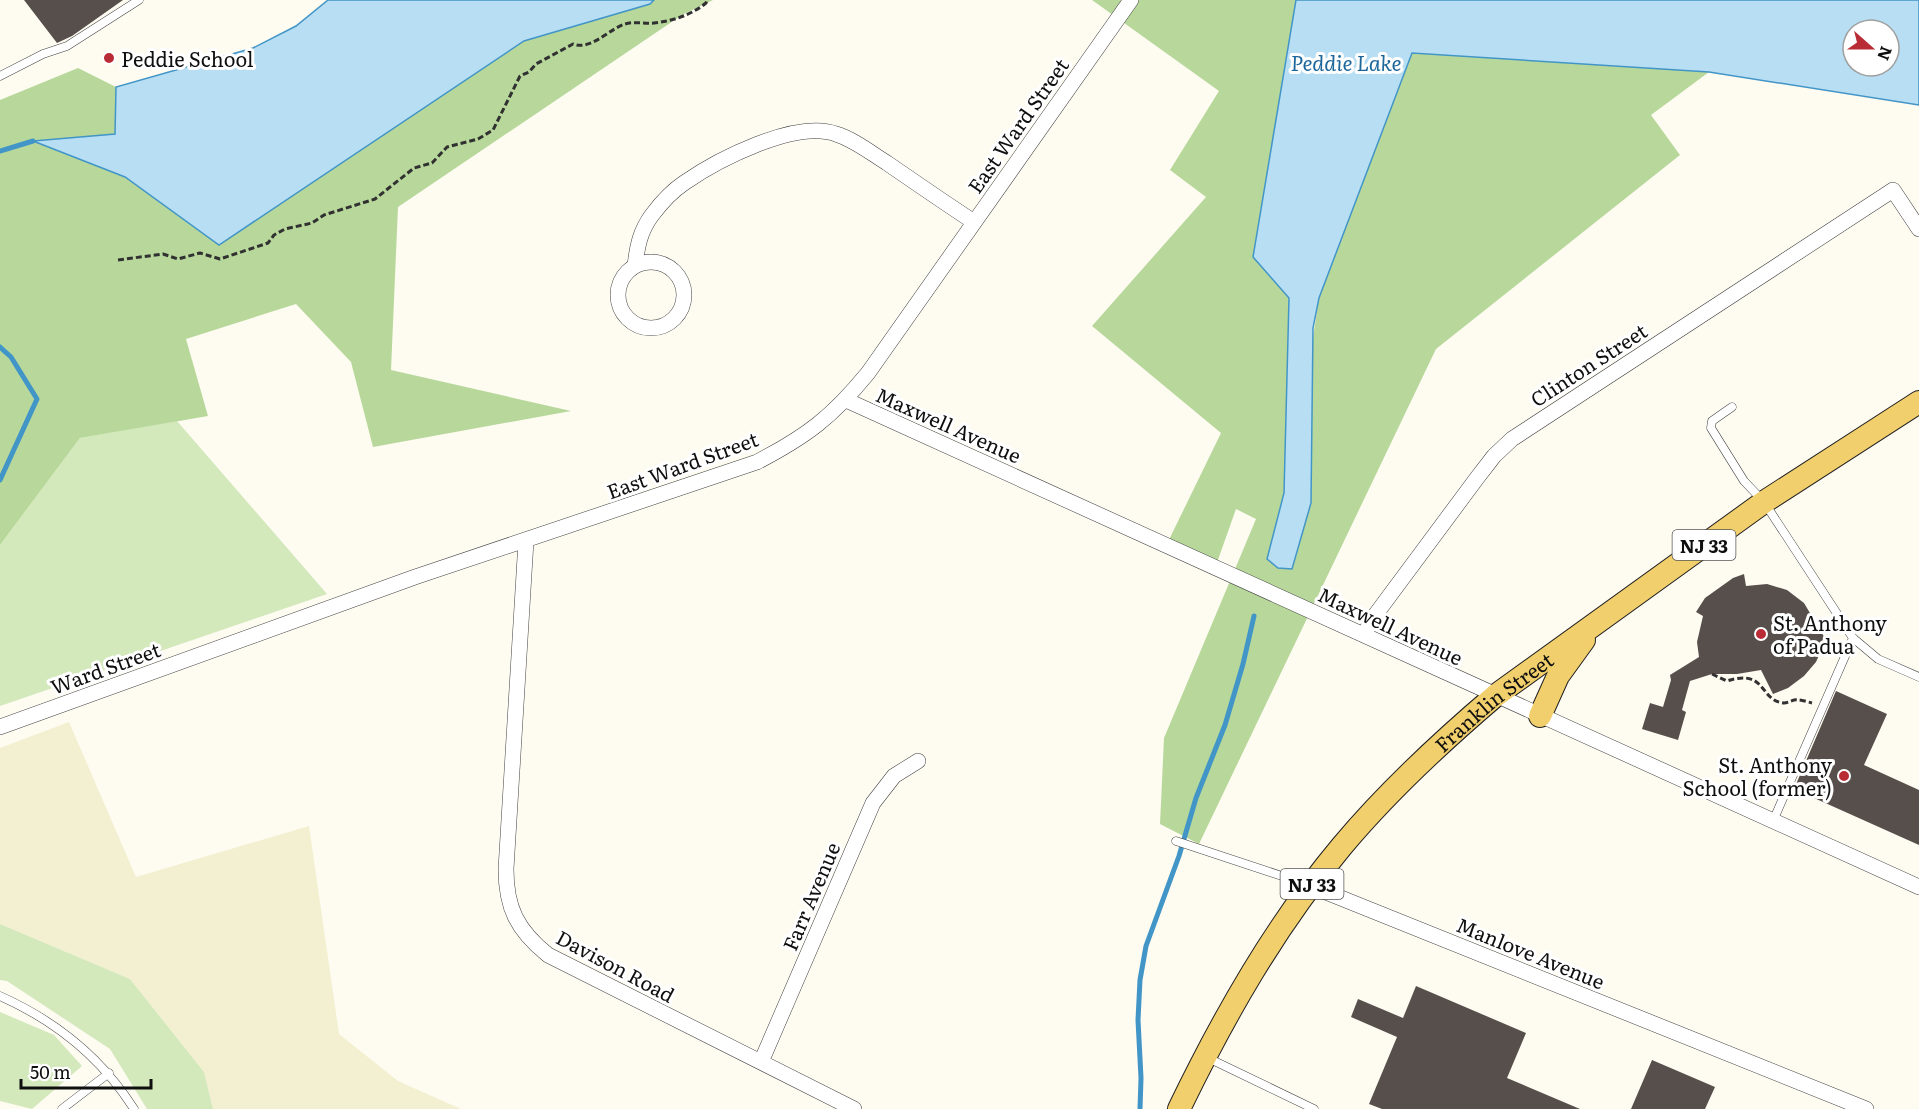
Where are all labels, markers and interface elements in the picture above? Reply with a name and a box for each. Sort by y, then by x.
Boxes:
north arrow [1841,18,1901,78]
place label: Peddie School [121,43,254,73]
text: N [1872,43,1900,64]
water label: Peddie Lake [1290,46,1402,77]
marker: Peddie School [102,51,116,65]
street label: East Ward Street [959,51,1075,199]
street label: Clinton Street [1524,315,1652,413]
street label: Maxwell Avenue [871,378,1027,470]
street label: East Ward Street [602,423,762,505]
road number: NJ 33 [1672,530,1736,560]
street label: Maxwell Avenue [1314,578,1468,672]
place label: St. Anthony of Padua [1773,607,1887,660]
marker: St. Anthony of Padua [1754,627,1768,641]
street label: Ward Street [46,633,164,701]
street label: Franklin Street [1427,644,1559,758]
place label: St. Anthony School (former) [1683,749,1832,802]
marker: St. Anthony School (former) [1837,769,1851,783]
street label: Farr Avenue [774,837,846,955]
road number: NJ 33 [1280,869,1344,899]
street label: Manlove Avenue [1452,909,1610,995]
street label: Davison Road [552,921,680,1009]
scale bar [21,1052,152,1090]
text: 50 m [30,1058,71,1085]

